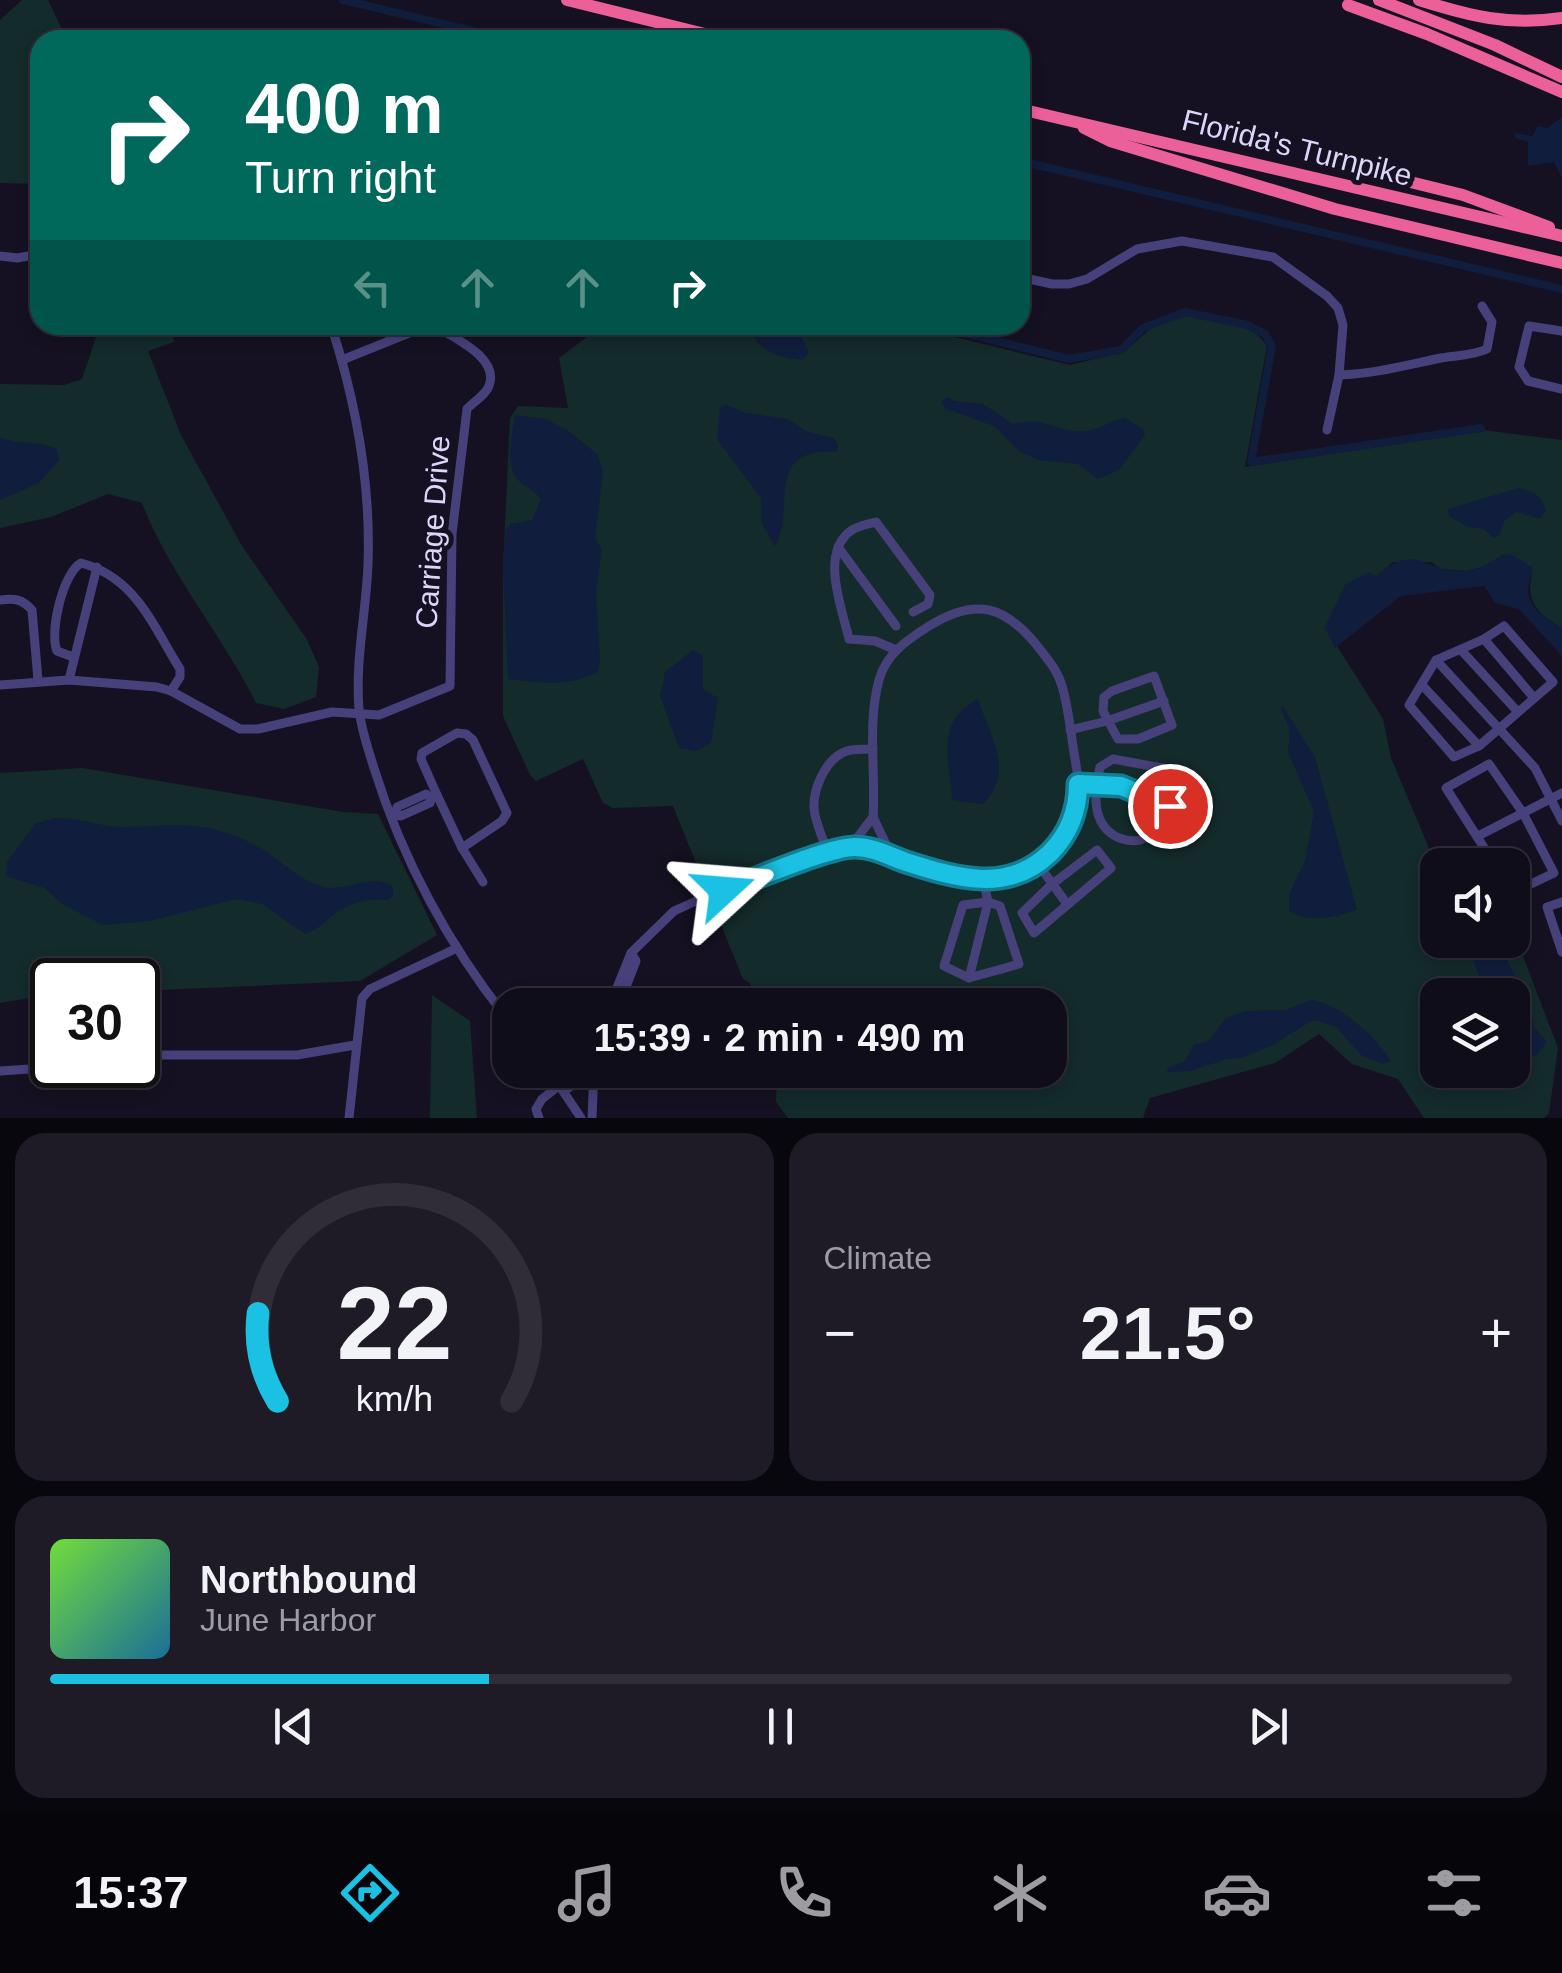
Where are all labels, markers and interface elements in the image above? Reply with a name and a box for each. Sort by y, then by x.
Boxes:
icon: right [80,70,210,200]
text: 400 m [245,70,443,148]
street label: Florida's Turnpike [1179,103,1416,192]
text: Turn right [245,152,436,203]
icon: left [345,260,400,315]
icon: ahead [450,260,505,315]
icon: ahead [555,260,610,315]
icon: right [660,260,715,315]
street label: Carriage Drive [409,434,456,630]
pin [1128,764,1213,849]
icon: arrive [1143,779,1198,834]
position arrow [672,838,776,942]
map controls [1420,848,1530,1088]
button: sound [1420,848,1530,958]
speed limit sign: 30 [30,958,160,1088]
button: layers [1420,978,1530,1088]
text: 15:39 · 2 min · 490 m [594,1017,965,1059]
text: Climate [824,1240,932,1276]
text: 22 [336,1265,452,1381]
text: 21.5° [1080,1291,1256,1375]
text: − [824,1302,856,1364]
text: + [1480,1302,1512,1364]
text: km/h [356,1379,433,1419]
text: Northbound [200,1559,417,1601]
text: June Harbor [200,1602,376,1638]
icon: previous [266,1699,321,1754]
icon: pause [753,1699,808,1754]
icon: next [1241,1699,1296,1754]
icon: directions [335,1858,405,1928]
icon: music [552,1858,622,1928]
icon: phone [769,1858,839,1928]
icon: climate [985,1858,1055,1928]
icon: car [1202,1858,1272,1928]
icon: filters [1419,1858,1489,1928]
text: 15:37 [73,1867,188,1918]

